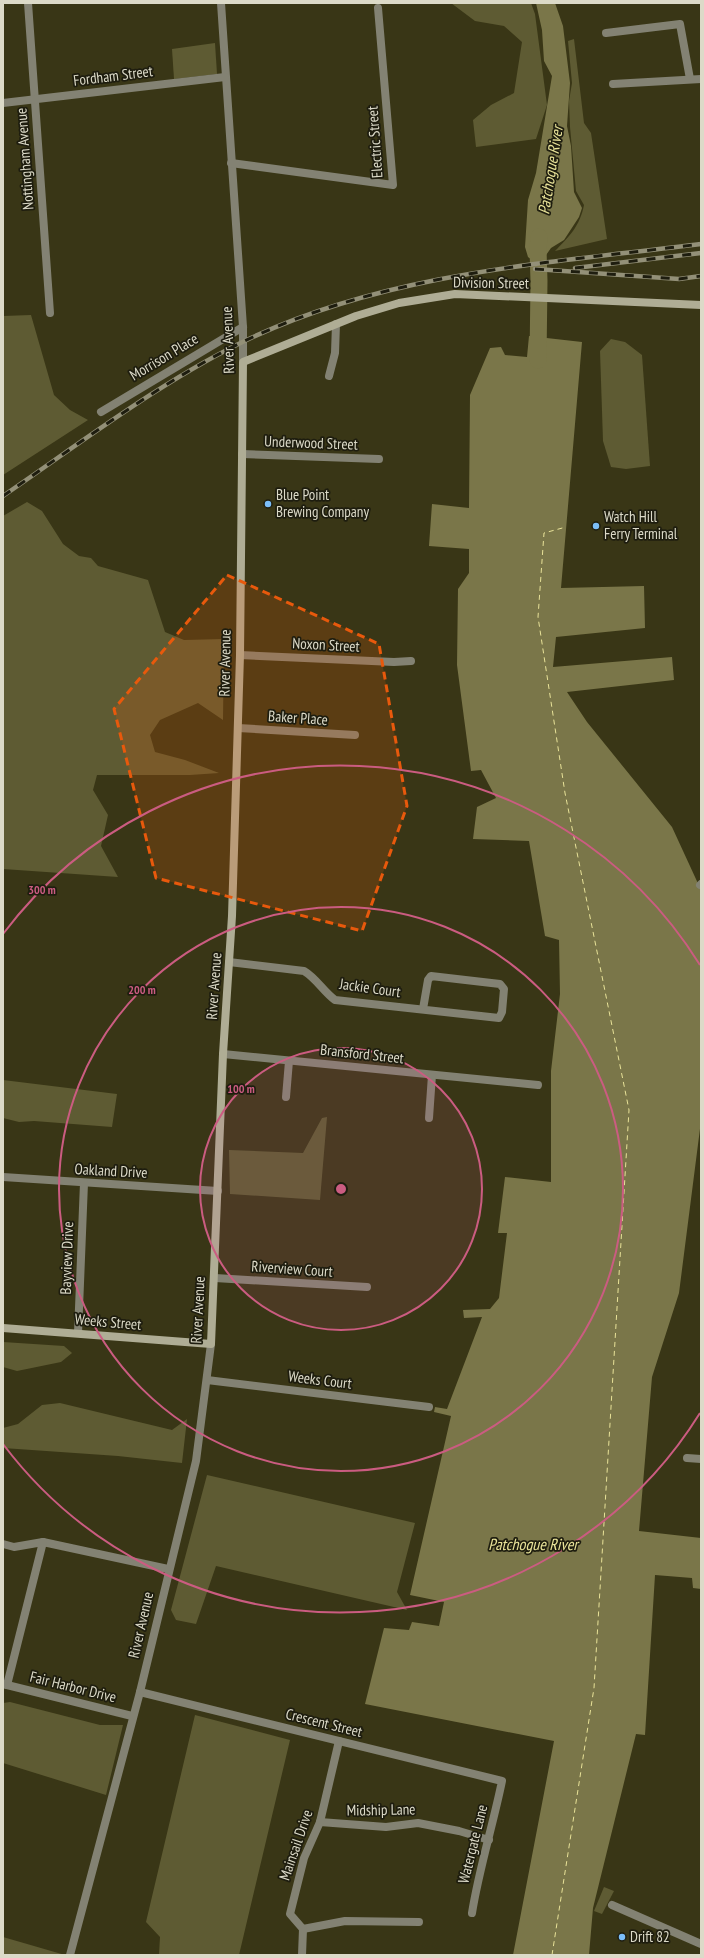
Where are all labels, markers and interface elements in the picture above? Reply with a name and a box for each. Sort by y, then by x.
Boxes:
street label: Fordham Street [72,61,154,90]
street label: Electric Street [363,105,386,179]
street label: Nottingham Avenue [11,107,38,211]
water label: Patchogue River [533,122,567,216]
street label: Division Street [453,272,529,293]
street label: River Avenue [217,306,238,374]
street label: Morrison Place [126,329,201,384]
street label: Underwood Street [264,431,358,454]
place label: Blue Point Brewing Company [276,485,369,521]
marker: Blue Point Brewing Company [263,499,273,509]
place label: Watch Hill Ferry Terminal [604,507,678,543]
marker: Watch Hill Ferry Terminal [591,521,601,531]
street label: River Avenue [214,629,235,697]
street label: Noxon Street [292,633,360,656]
street label: Baker Place [268,706,329,729]
text: 300 m [28,882,56,897]
street label: River Avenue [202,952,225,1020]
street label: Jackie Court [337,974,402,1001]
text: 200 m [128,982,156,997]
street label: Bransford Street [319,1040,405,1067]
text: 100 m [227,1081,255,1096]
street label: Oakland Drive [74,1159,148,1182]
centre of rings [334,1182,348,1196]
street label: Bayview Drive [56,1221,77,1295]
street label: Riverview Court [251,1256,333,1281]
street label: River Avenue [186,1276,209,1344]
street label: Weeks Street [74,1309,142,1334]
street label: Weeks Court [287,1366,353,1393]
water label: Patchogue River [488,1534,580,1554]
street label: River Avenue [124,1590,157,1660]
street label: Fair Harbor Drive [28,1667,118,1706]
street label: Crescent Street [284,1704,364,1741]
street label: Midship Lane [346,1799,416,1820]
street label: Watergate Lane [454,1803,491,1885]
street label: Mainsail Drive [275,1807,316,1883]
place label: Drift 82 [630,1927,670,1946]
marker: Drift 82 [617,1932,627,1942]

